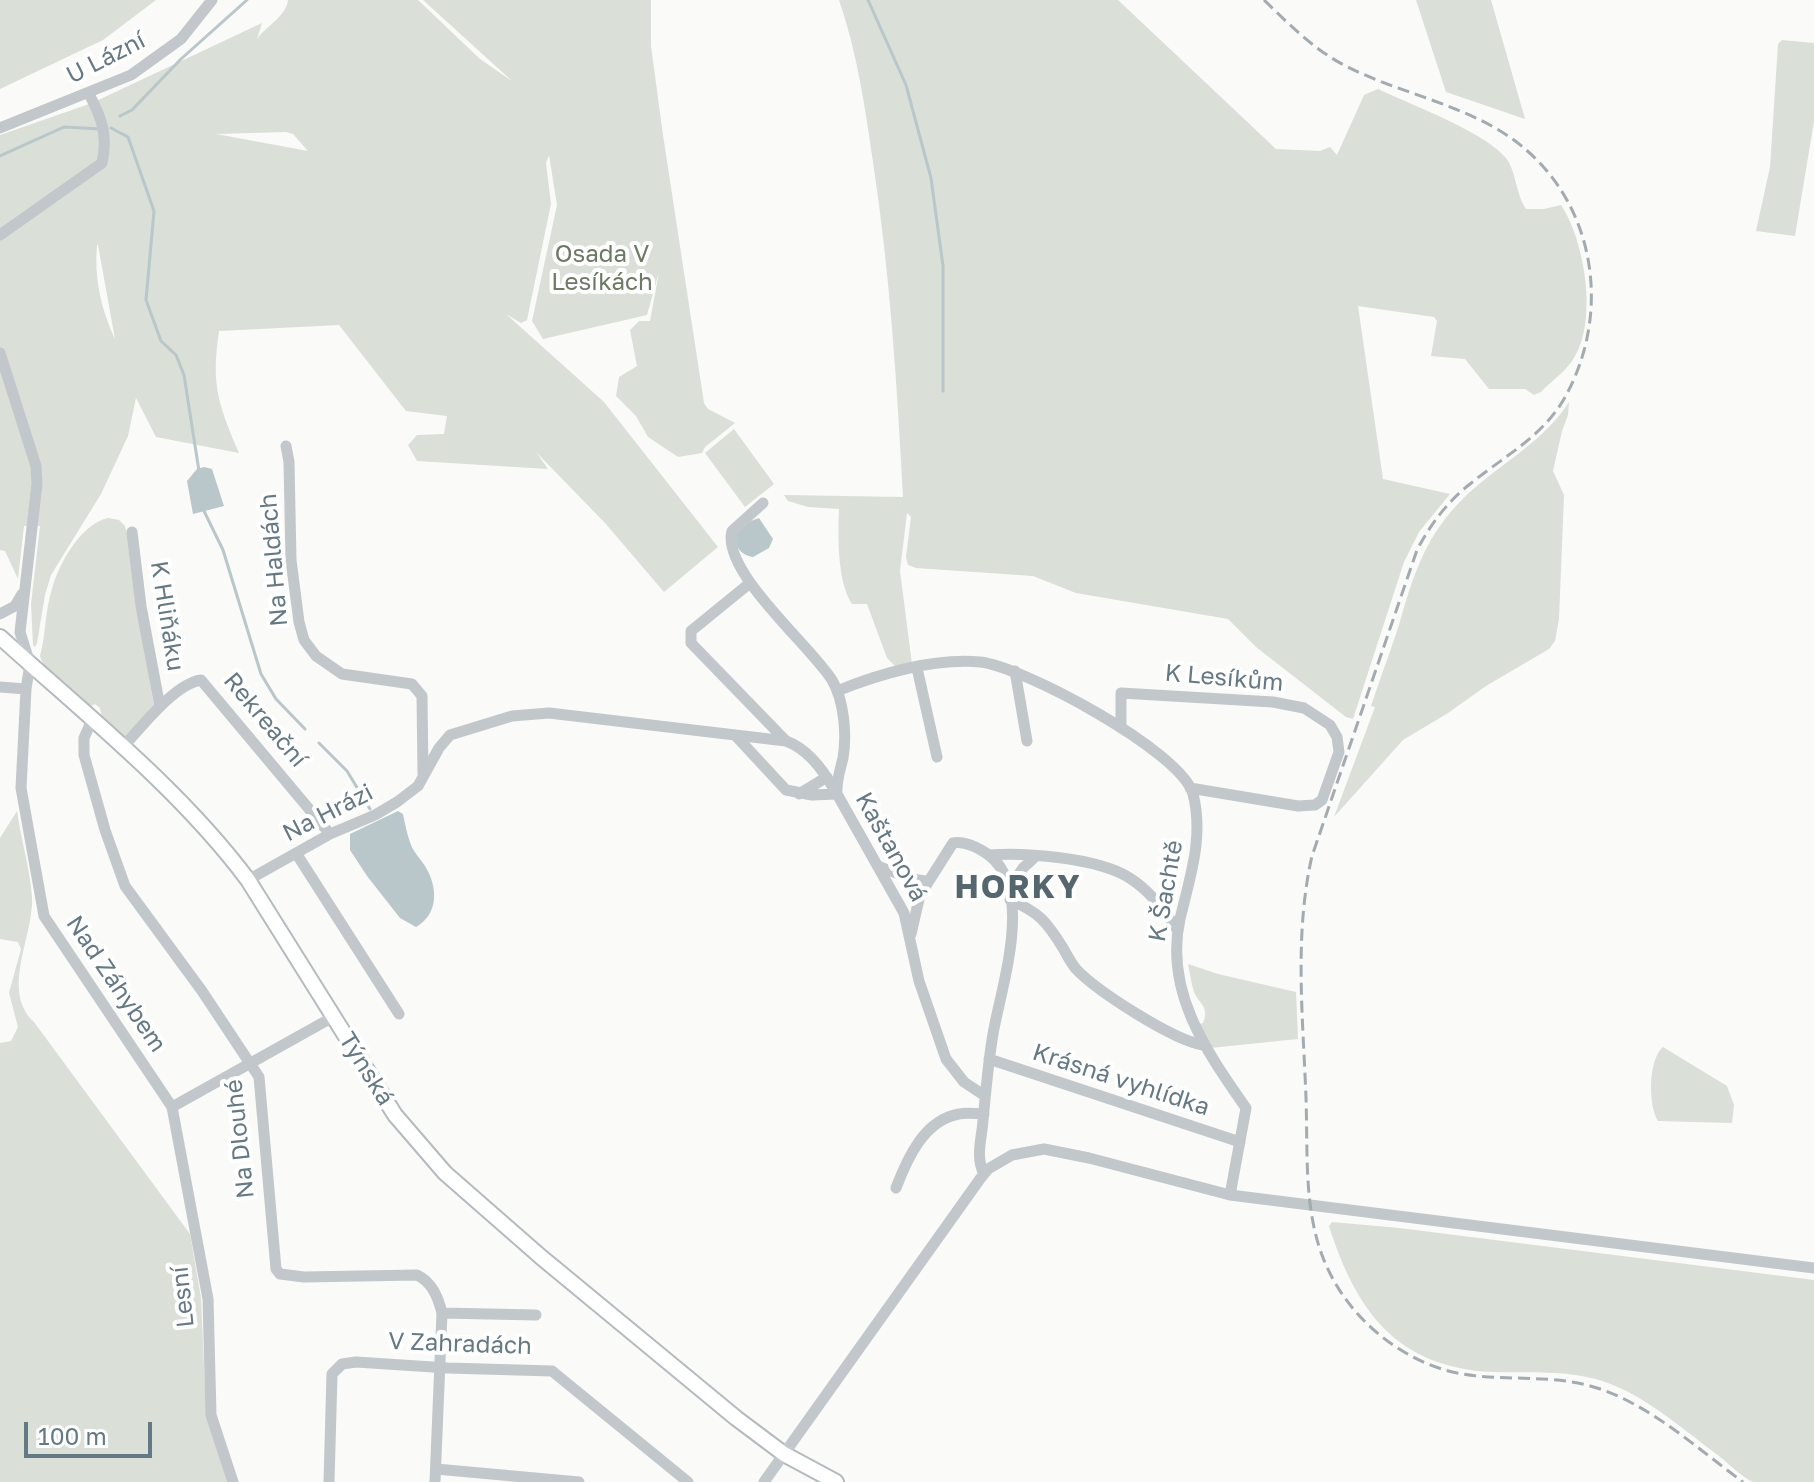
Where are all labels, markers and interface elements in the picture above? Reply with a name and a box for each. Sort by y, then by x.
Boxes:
street label: U Lázní [62,26,150,90]
park label: Osada V Lesíkách [551,240,653,296]
street label: Na Haldách [254,492,294,628]
street label: K Hliňáku [144,559,190,673]
street label: K Lesíkům [1164,658,1284,698]
street label: Rekreační [217,667,313,773]
street label: Na Hrázi [278,778,378,848]
street label: Kaštanová [849,787,933,907]
street label: K Šachtě [1143,838,1189,944]
district label: HORKY [954,869,1082,907]
street label: Nad Záhybem [60,910,172,1058]
street label: Týnská [332,1027,400,1111]
street label: Krásná vyhlídka [1029,1038,1213,1122]
street label: Na Dlouhé [219,1078,261,1200]
street label: Lesní [165,1265,201,1329]
street label: V Zahradách [388,1327,532,1361]
scale bar [28,1406,156,1456]
text: 100 m [38,1421,107,1450]

